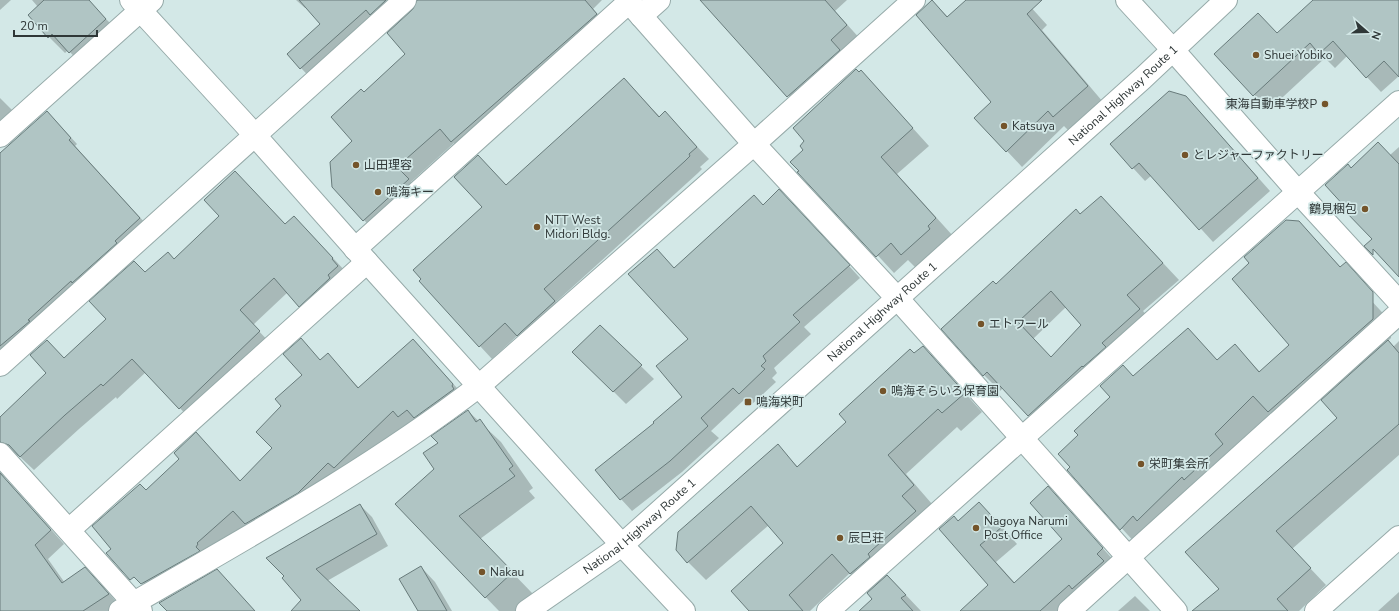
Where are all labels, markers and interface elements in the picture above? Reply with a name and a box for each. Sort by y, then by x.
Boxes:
scale bar [14,12,97,38]
north arrow [1347,12,1387,52]
text: 20 m [20,18,48,34]
text: N [1367,29,1384,42]
street label: National Highway Route 1 [1065,41,1181,149]
place label: Shuei Yobiko [1264,47,1333,63]
marker: Shuei Yobiko [1251,50,1261,60]
place label: 東海自動車学校P [1225,96,1317,112]
marker: 東海自動車学校P [1320,99,1330,109]
place label: Katsuya [1012,118,1055,134]
marker: Katsuya [999,121,1009,131]
place label: とレジャーファクトリー [1193,147,1324,163]
marker: とレジャーファクトリー [1180,150,1190,160]
place label: 山田理容 [364,157,412,173]
marker: 山田理容 [351,160,361,170]
place label: 鳴海キー [386,184,434,200]
marker: 鳴海キー [373,187,383,197]
place label: 鶴見梱包 [1309,201,1357,217]
marker: 鶴見梱包 [1360,204,1370,214]
place label: NTT West Midori Bldg. [545,212,610,242]
marker: NTT West Midori Bldg. [532,222,542,232]
street label: National Highway Route 1 [824,258,940,365]
place label: エトワール [989,316,1049,332]
marker: エトワール [976,319,986,329]
place label: 鳴海そらいろ保育園 [891,383,999,399]
marker: 鳴海そらいろ保育園 [878,386,888,396]
place label: 鳴海栄町 [756,394,804,410]
marker: 鳴海栄町 [743,397,753,407]
place label: 栄町集会所 [1149,456,1209,472]
marker: 栄町集会所 [1136,459,1146,469]
street label: National Highway Route 1 [580,475,699,578]
place label: Nagoya Narumi Post Office [984,513,1068,543]
marker: Nagoya Narumi Post Office [971,523,981,533]
place label: 辰巳荘 [848,530,884,546]
marker: 辰巳荘 [835,533,845,543]
place label: Nakau [490,564,524,580]
marker: Nakau [477,567,487,577]

